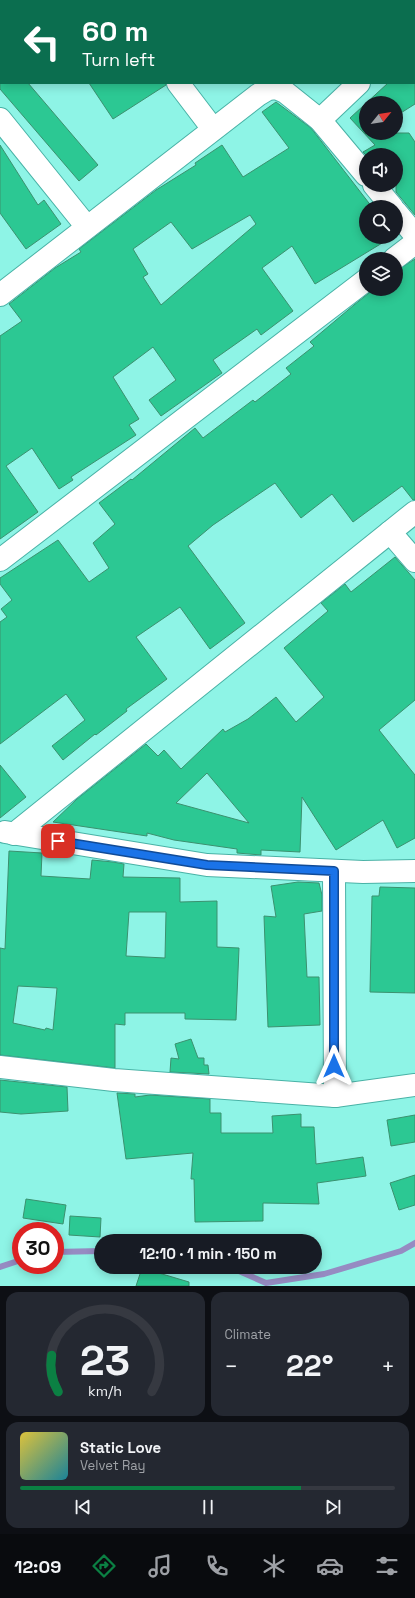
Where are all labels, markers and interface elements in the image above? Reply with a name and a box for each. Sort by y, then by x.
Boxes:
text: 60 m [82,13,148,49]
icon: left [16,16,68,68]
text: Turn left [82,48,155,71]
north arrow [359,96,403,140]
map controls [359,96,403,296]
button: sound [359,148,403,192]
button: search [359,200,403,244]
button: layers [359,252,403,296]
pin [41,824,75,858]
icon: arrive [47,830,69,852]
position arrow [313,1045,355,1087]
speed limit sign: 30 [12,1222,64,1274]
text: 12:10 · 1 min · 150 m [139,1244,277,1263]
text: Climate [225,1326,271,1343]
text: 23 [80,1334,130,1387]
text: 22° [286,1346,333,1385]
text: − [225,1352,238,1380]
text: + [381,1352,395,1380]
text: km/h [88,1382,122,1400]
text: Static Love [80,1438,161,1457]
text: Velvet Ray [80,1457,145,1474]
icon: previous [72,1496,94,1518]
icon: pause [197,1496,219,1518]
icon: next [322,1496,344,1518]
icon: directions [90,1552,118,1580]
icon: music [146,1552,174,1580]
icon: phone [203,1552,231,1580]
icon: climate [260,1552,288,1580]
icon: car [316,1552,344,1580]
icon: filters [373,1552,401,1580]
text: 12:09 [14,1555,61,1578]

